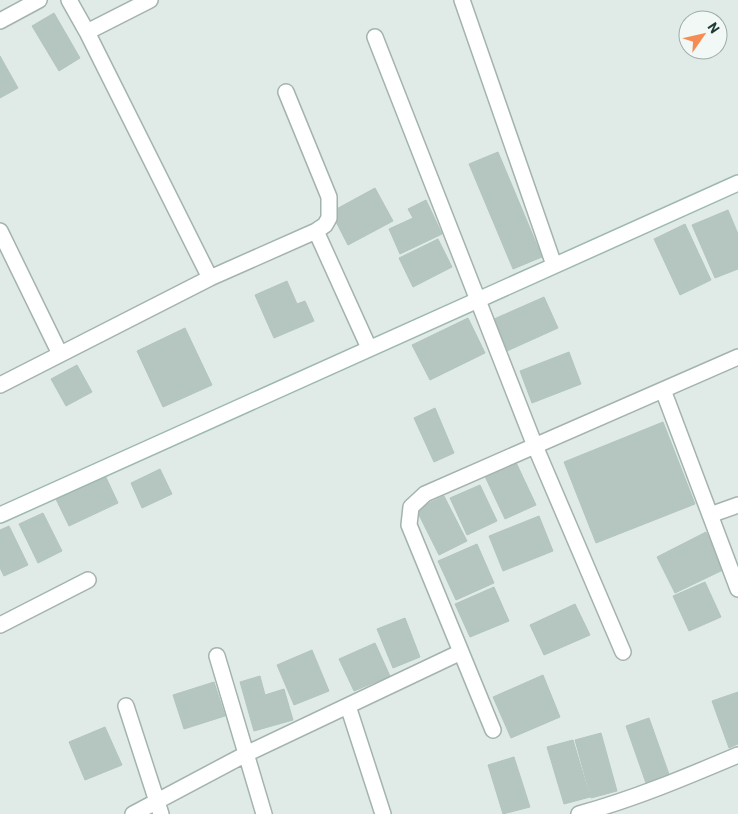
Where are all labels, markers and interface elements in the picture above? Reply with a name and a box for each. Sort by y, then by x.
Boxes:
north arrow [678,10,728,60]
text: N [705,19,724,36]

